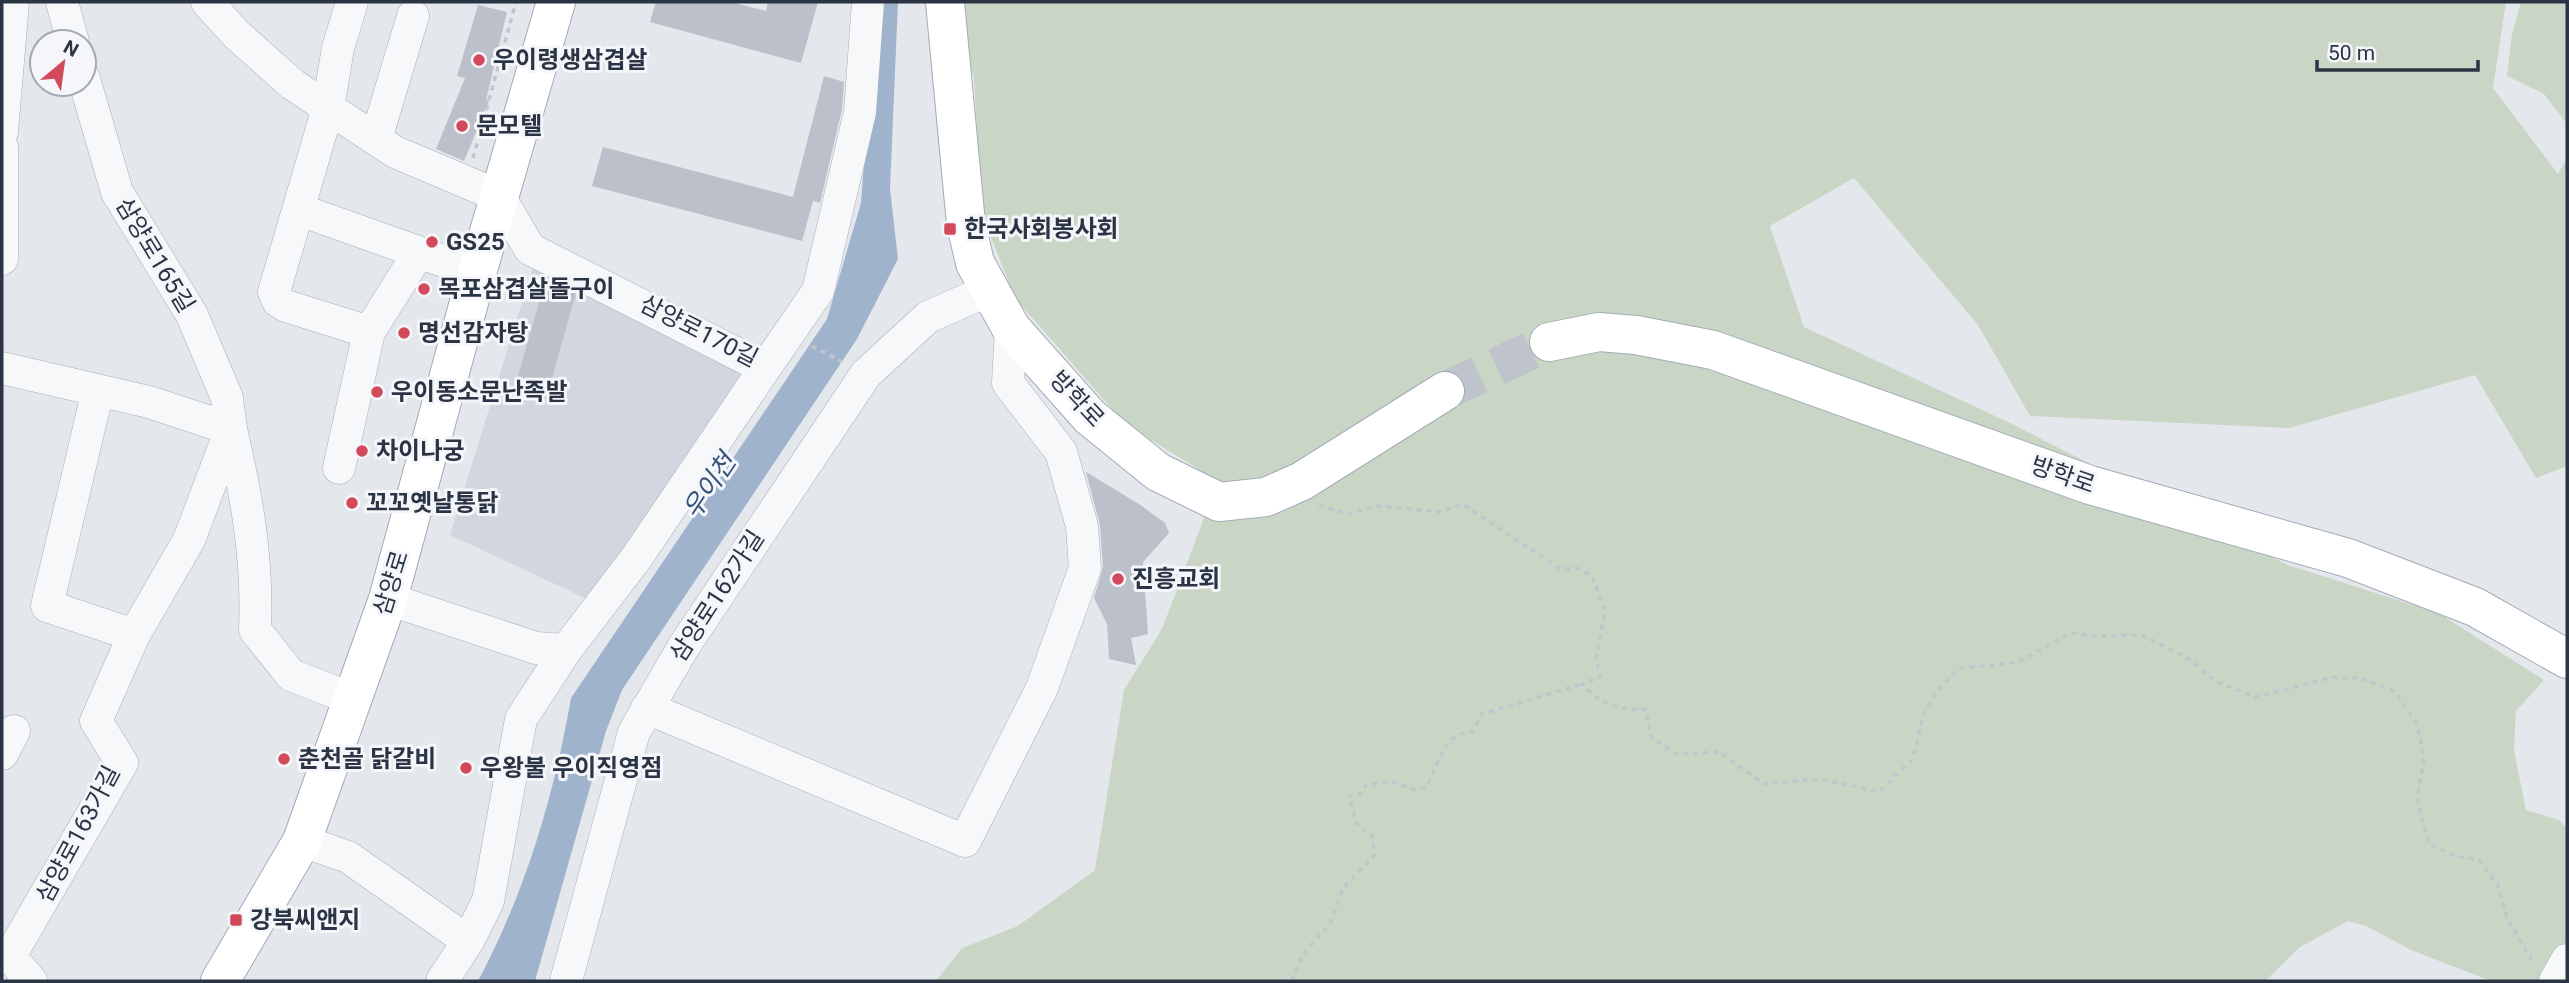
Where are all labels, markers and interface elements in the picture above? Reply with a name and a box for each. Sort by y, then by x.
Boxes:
north arrow [28,28,98,98]
scale bar [2317,28,2478,72]
text: N [60,35,82,62]
text: 50 m [2328,41,2375,65]
place label: 우이령생삼겹살 [493,46,648,74]
marker: 우이령생삼겹살 [471,52,487,68]
place label: 문모텔 [476,112,542,140]
marker: 문모텔 [454,118,470,134]
street label: 삼양로165길 [110,193,200,317]
place label: 한국사회봉사회 [964,215,1119,243]
marker: 한국사회봉사회 [942,221,958,237]
place label: GS25 [446,228,505,256]
marker: GS25 [424,234,440,250]
place label: 목포삼겹살돌구이 [438,275,615,303]
marker: 목포삼겹살돌구이 [416,281,432,297]
street label: 삼양로170길 [635,289,763,373]
place label: 명선감자탕 [418,319,528,347]
marker: 명선감자탕 [396,325,412,341]
street label: 방학로 [1044,365,1110,433]
place label: 우이동소문난족발 [391,378,568,406]
marker: 우이동소문난족발 [369,384,385,400]
place label: 차이나궁 [376,437,464,465]
marker: 차이나궁 [354,443,370,459]
water label: 우이천 [676,445,743,524]
street label: 방학로 [2027,451,2099,499]
place label: 꼬꼬옛날통닭 [366,489,498,517]
marker: 꼬꼬옛날통닭 [344,495,360,511]
street label: 삼양로162가길 [664,525,770,667]
street label: 삼양로 [368,547,414,619]
place label: 진흥교회 [1132,565,1220,593]
marker: 진흥교회 [1110,571,1126,587]
place label: 춘천골 닭갈비 [298,745,436,773]
marker: 춘천골 닭갈비 [276,751,292,767]
place label: 우왕불 우이직영점 [480,754,663,782]
marker: 우왕불 우이직영점 [458,760,474,776]
street label: 삼양로163가길 [30,761,126,907]
place label: 강북씨앤지 [250,906,360,934]
marker: 강북씨앤지 [228,912,244,928]

